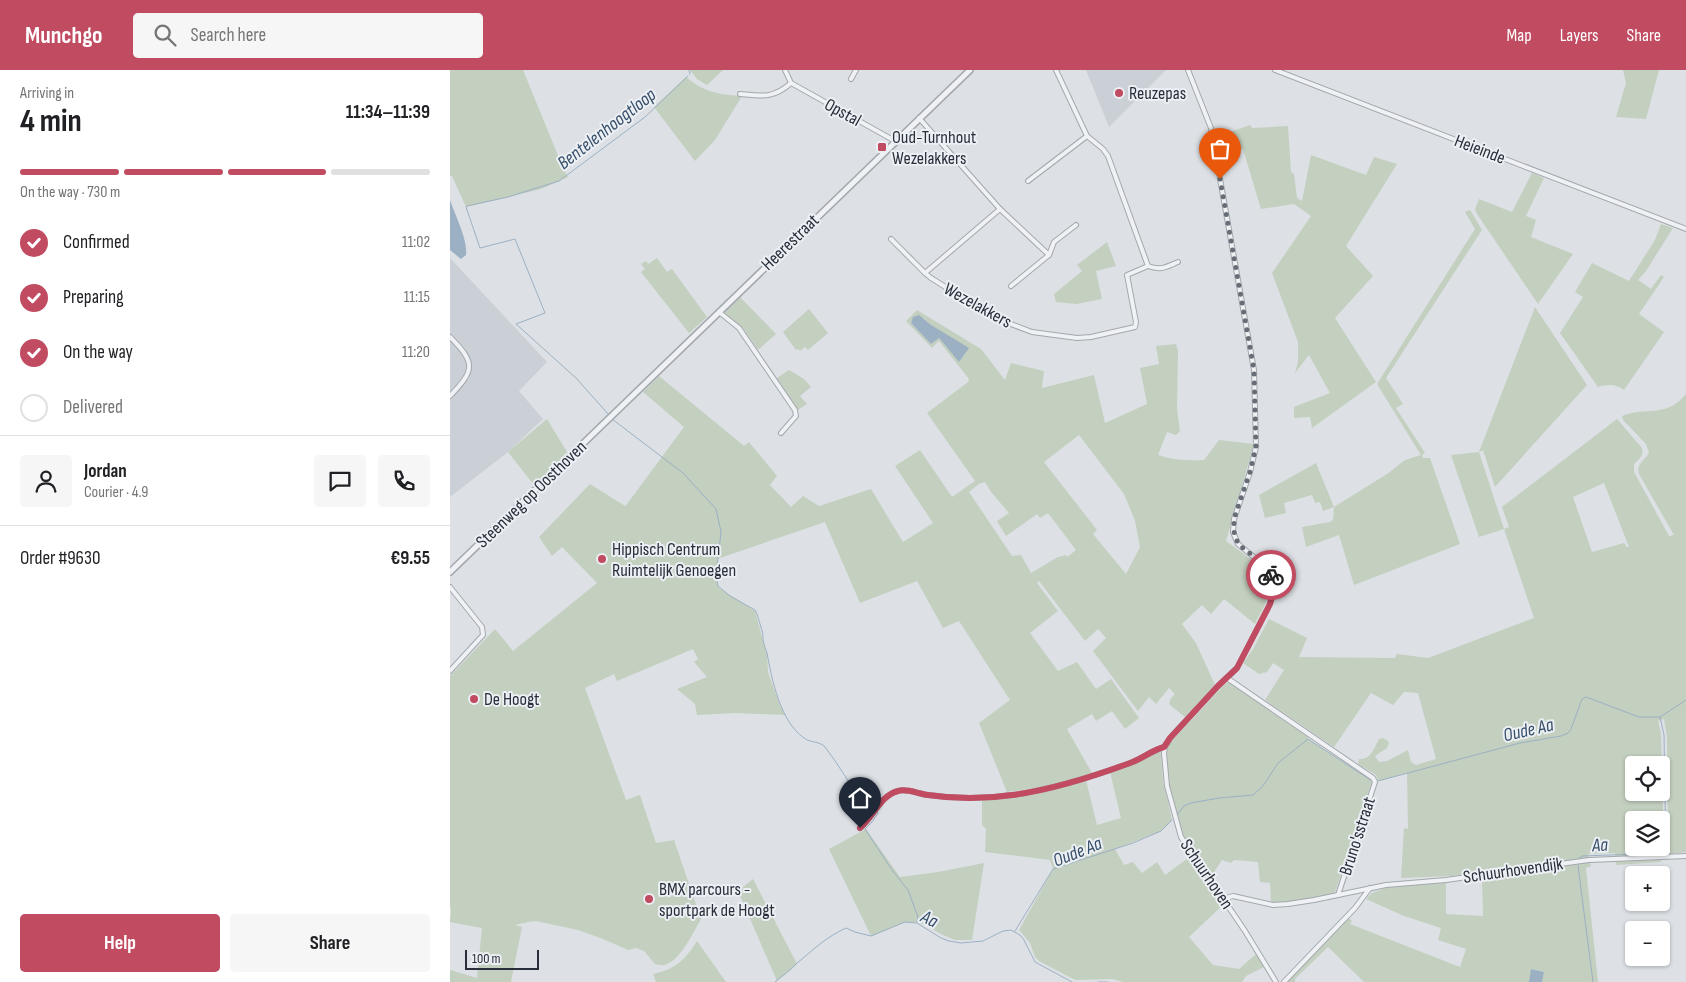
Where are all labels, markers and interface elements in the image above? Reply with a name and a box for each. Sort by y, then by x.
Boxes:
search box [133,13,483,58]
text: Munchgo [25,21,103,50]
icon: search [151,21,179,49]
text: Search here [191,24,266,47]
text: Map [1507,25,1532,46]
text: Layers [1560,25,1599,46]
text: Share [1627,25,1661,46]
water label: Bentelenhoogtloop [553,83,661,175]
place label: Reuzepas [1129,83,1186,104]
text: Arriving in [20,84,74,103]
marker: Reuzepas [1113,87,1125,99]
street label: Opstal [821,94,865,131]
text: 11:34–11:39 [346,101,430,124]
text: 4 min [20,102,82,141]
place label: Oud-Turnhout Wezelakkers [892,127,977,169]
pin [1199,128,1241,179]
street label: Heieinde [1451,130,1508,169]
icon: bag [1206,135,1234,163]
marker: Oud-Turnhout Wezelakkers [876,141,888,153]
text: On the way · 730 m [20,183,120,202]
street label: Heerestraat [757,209,824,275]
icon: check [20,229,48,257]
text: Confirmed [63,231,130,254]
text: 11:02 [402,233,430,252]
street label: Wezelakkers [940,278,1015,333]
icon: check [20,284,48,312]
text: Preparing [63,286,124,309]
text: 11:15 [404,288,430,307]
icon: check [20,339,48,367]
text: On the way [63,341,133,364]
text: 11:20 [402,343,430,362]
text: Delivered [63,396,123,419]
street label: Steenweg op Oosthoven [472,436,591,552]
button: person [20,455,72,507]
button: chat [314,455,366,507]
button: phone [378,455,430,507]
text: Jordan [84,460,127,483]
text: Courier · 4.9 [84,483,148,502]
place label: Hippisch Centrum Ruimtelijk Genoegen [612,539,736,581]
text: Order #9630 [20,547,100,570]
text: €9.55 [391,547,430,570]
courier [1246,550,1296,600]
marker: Hippisch Centrum Ruimtelijk Genoegen [596,553,608,565]
icon: bike [1257,561,1285,589]
place label: De Hoogt [484,689,540,710]
marker: De Hoogt [468,693,480,705]
water label: Oude Aa [1501,713,1556,747]
map controls [1625,756,1670,966]
button: locate [1625,756,1670,801]
pin [839,777,881,828]
icon: home [846,784,874,812]
street label: Bruno'sstraat [1335,794,1380,878]
button: layers [1625,811,1670,856]
water label: Oude Aa [1050,832,1106,873]
water label: Aa [1591,834,1609,857]
street label: Schuurhoven [1176,835,1238,913]
street label: Schuurhovendijk [1462,853,1564,888]
button: + [1625,866,1670,911]
place label: BMX parcours - sportpark de Hoogt [659,879,775,921]
marker: BMX parcours - sportpark de Hoogt [643,893,655,905]
water label: Aa [916,905,942,933]
button: Help [20,914,220,972]
button: Share [230,914,430,972]
button: − [1625,921,1670,966]
scale bar [465,947,539,970]
text: 100 m [472,950,501,967]

